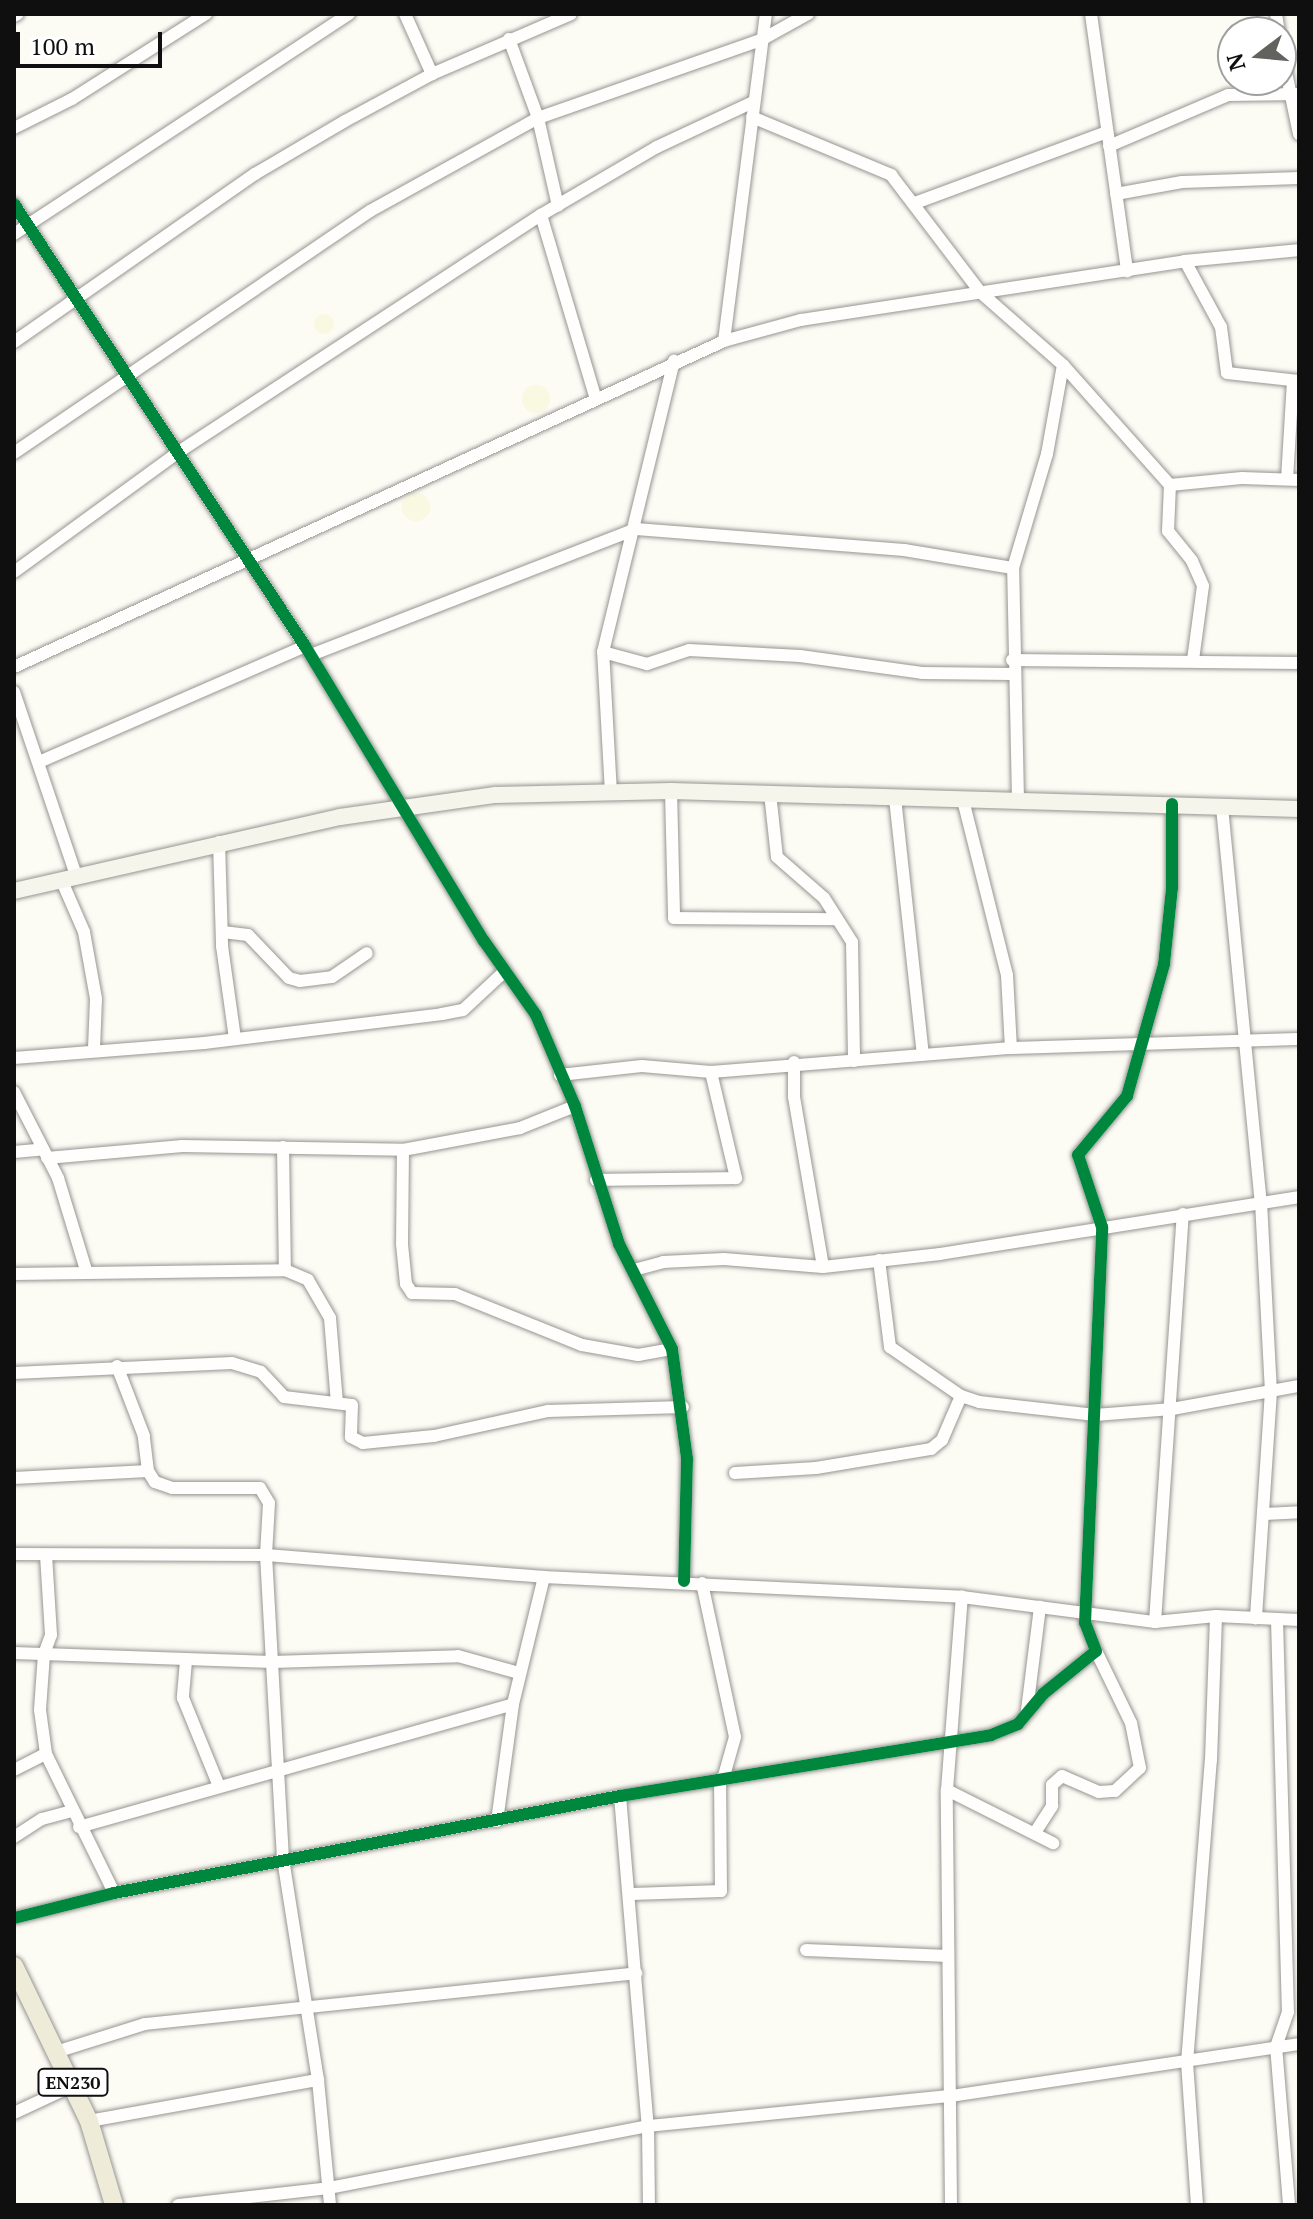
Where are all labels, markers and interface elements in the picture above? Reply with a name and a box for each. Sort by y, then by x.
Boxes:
scale bar [20,16,166,66]
north arrow [1217,16,1297,96]
text: 100 m [30,30,95,62]
text: N [1219,50,1252,74]
road number: EN230 [37,2068,109,2096]

